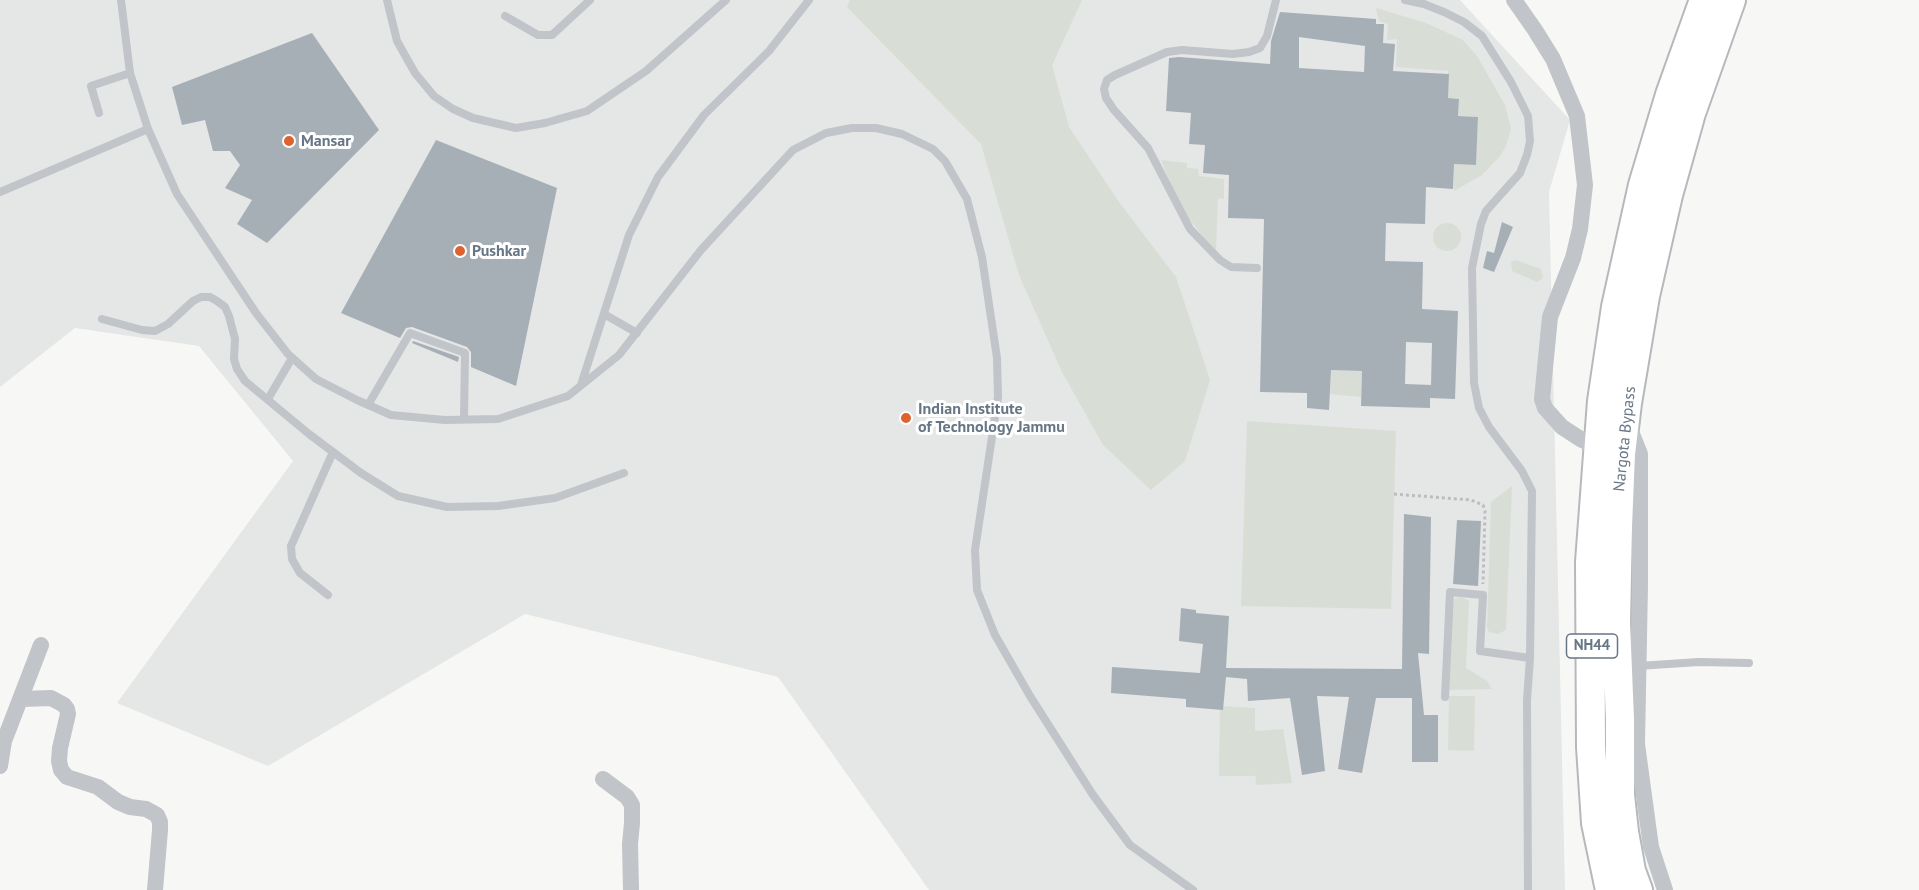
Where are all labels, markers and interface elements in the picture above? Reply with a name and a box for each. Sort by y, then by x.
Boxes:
place label: Mansar [301,131,351,151]
marker: Mansar [282,134,296,148]
place label: Pushkar [472,241,526,261]
marker: Pushkar [453,244,467,258]
street label: Nargota Bypass [1610,385,1640,493]
place label: Indian Institute of Technology Jammu [918,399,1065,437]
marker: Indian Institute of Technology Jammu [899,411,913,425]
road number: NH44 [1566,634,1618,658]

